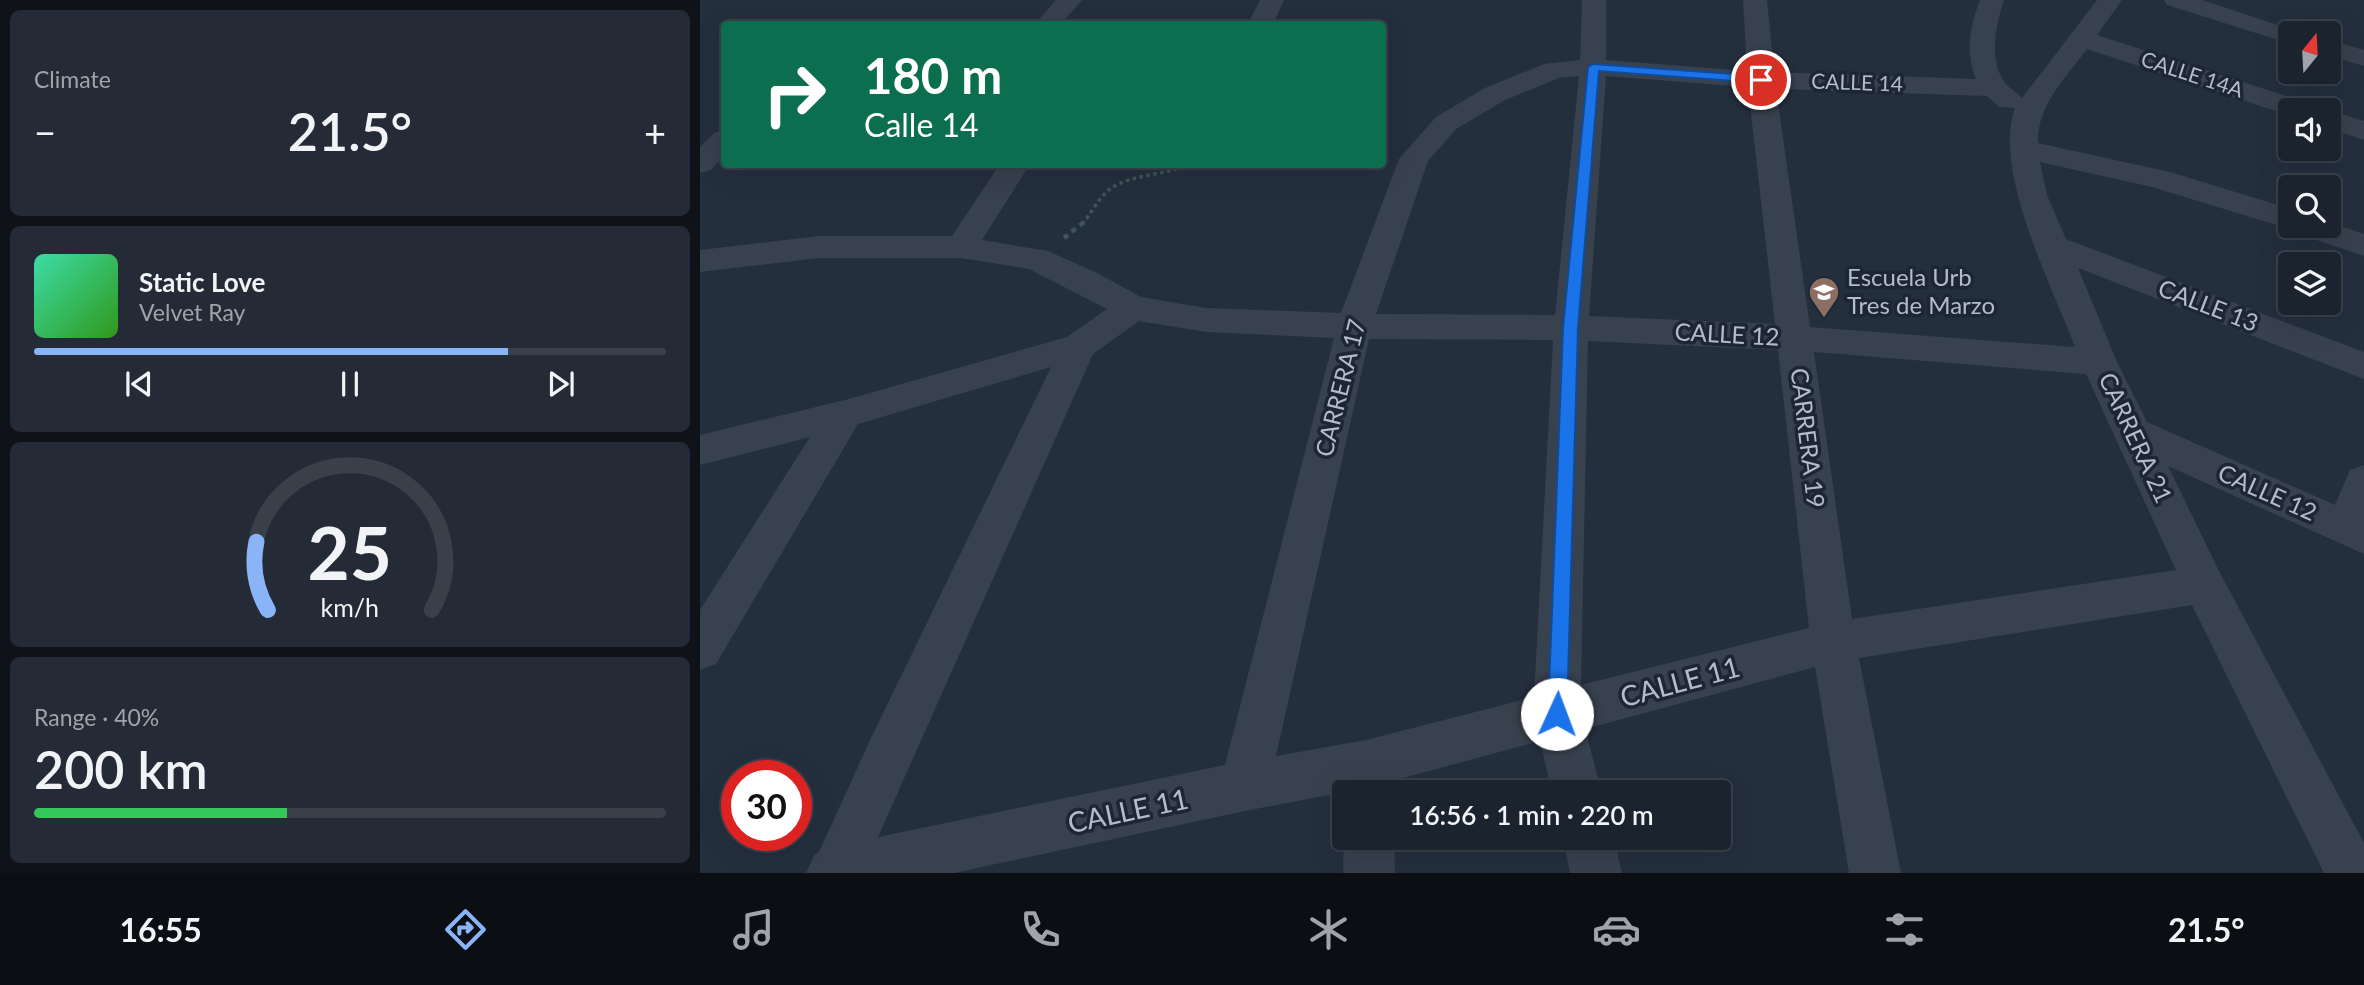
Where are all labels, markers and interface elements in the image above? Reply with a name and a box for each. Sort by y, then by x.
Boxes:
north arrow [2278,21,2342,84]
map controls [2278,21,2341,315]
street label: CALLE 14A [2138,45,2247,102]
text: 180 m [864,46,1002,104]
icon: right [749,49,840,140]
pin [1731,50,1791,110]
icon: arrive [1742,61,1780,99]
text: Climate [34,65,111,93]
street label: CALLE 14 [1811,67,1903,96]
button: sound [2278,98,2341,161]
text: 21.5° [288,100,412,162]
text: Calle 14 [864,105,979,144]
text: − [34,109,56,155]
text: + [644,109,666,155]
button: search [2278,175,2341,238]
button: layers [2278,252,2341,315]
place label: Escuela Urb Tres de Marzo [1847,262,1995,319]
text: Static Love [139,266,266,298]
street label: CALLE 13 [2154,272,2263,337]
school or university icon: Escuela Urb Tres de Marzo [1807,275,1841,319]
text: Velvet Ray [139,298,245,326]
street label: CARRERA 17 [1308,316,1371,459]
street label: CALLE 12 [1674,316,1780,351]
icon: previous [120,365,158,403]
icon: pause [331,365,369,403]
icon: next [542,365,580,403]
street label: CARRERA 19 [1786,366,1831,509]
street label: CARRERA 21 [2093,367,2179,507]
street label: CALLE 12 [2214,457,2321,526]
text: 25 [308,509,392,597]
text: km/h [321,592,379,622]
street label: CALLE 11 [1616,649,1743,713]
position arrow [1520,677,1594,751]
text: Range · 40% [34,703,159,731]
text: 200 km [34,738,208,800]
speed limit sign: 30 [721,760,812,851]
street label: CALLE 11 [1064,781,1191,839]
text: 16:56 · 1 min · 220 m [1409,799,1654,831]
icon: directions [441,905,490,954]
icon: music [729,905,778,954]
icon: phone [1016,905,1065,954]
icon: climate [1304,905,1353,954]
icon: car [1592,905,1641,954]
icon: filters [1880,905,1929,954]
text: 16:55 [119,910,202,949]
text: 21.5° [2168,910,2245,949]

